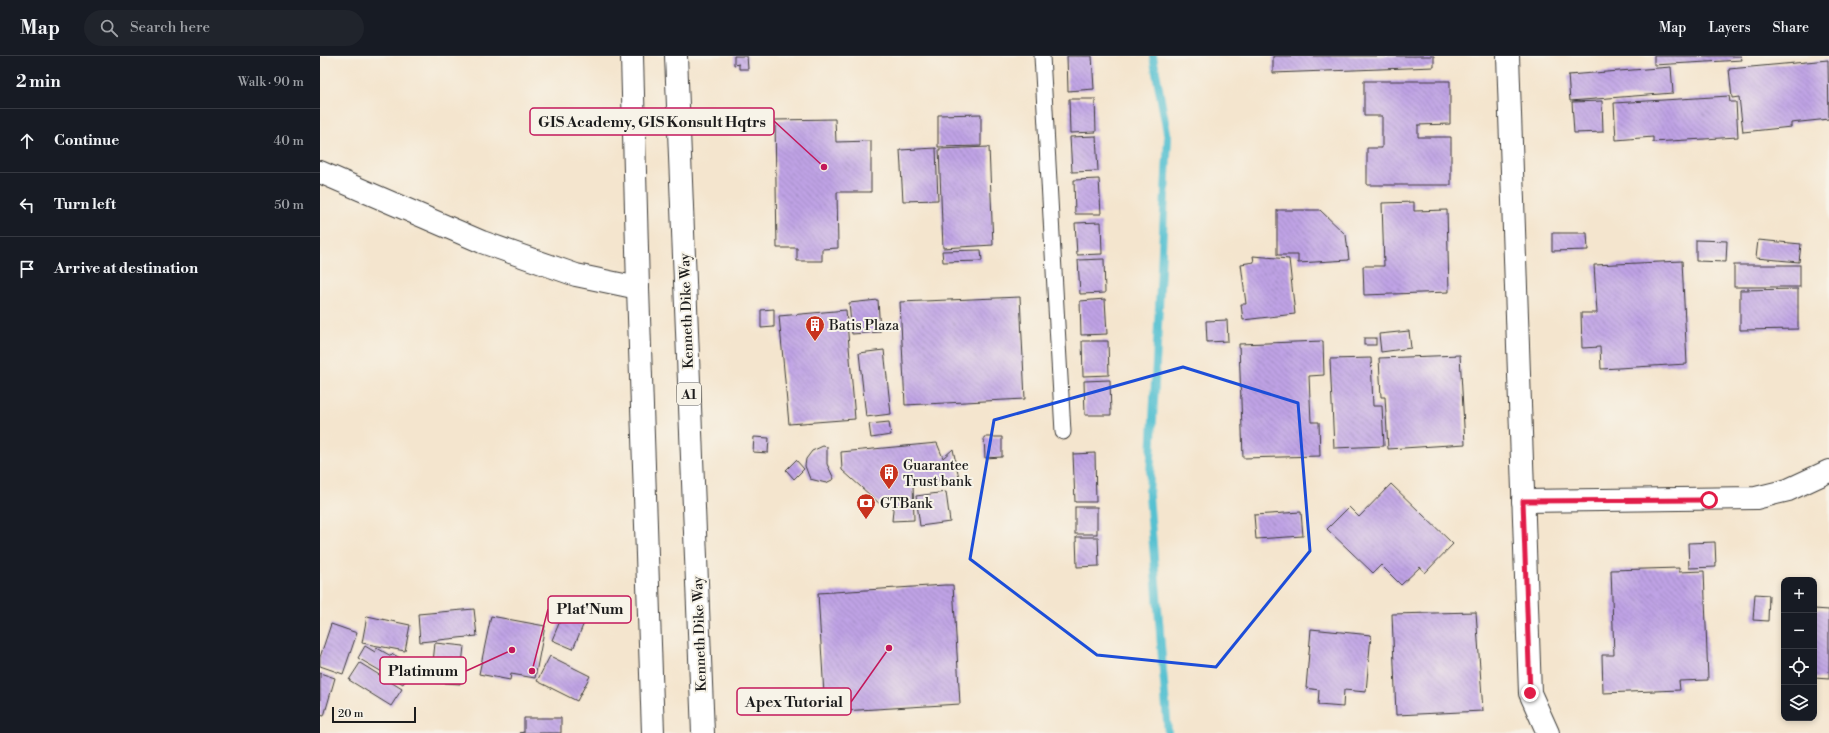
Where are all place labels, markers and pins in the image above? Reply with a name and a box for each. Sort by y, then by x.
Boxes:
callout: GIS Academy, GIS Konsult Hqtrs [530,108,774,135]
building icon: Batis Plaza [804,314,826,342]
place label: Batis Plaza [828,317,900,335]
place label: Guarantee Trust bank [903,457,972,491]
building icon: Guarantee Trust bank [878,462,900,490]
bank icon: GTBank [855,492,877,520]
place label: GTBank [880,495,933,513]
callout: Plat'Num [548,596,631,623]
callout: Platimum [380,657,466,684]
callout: Apex Tutorial [737,688,851,715]

